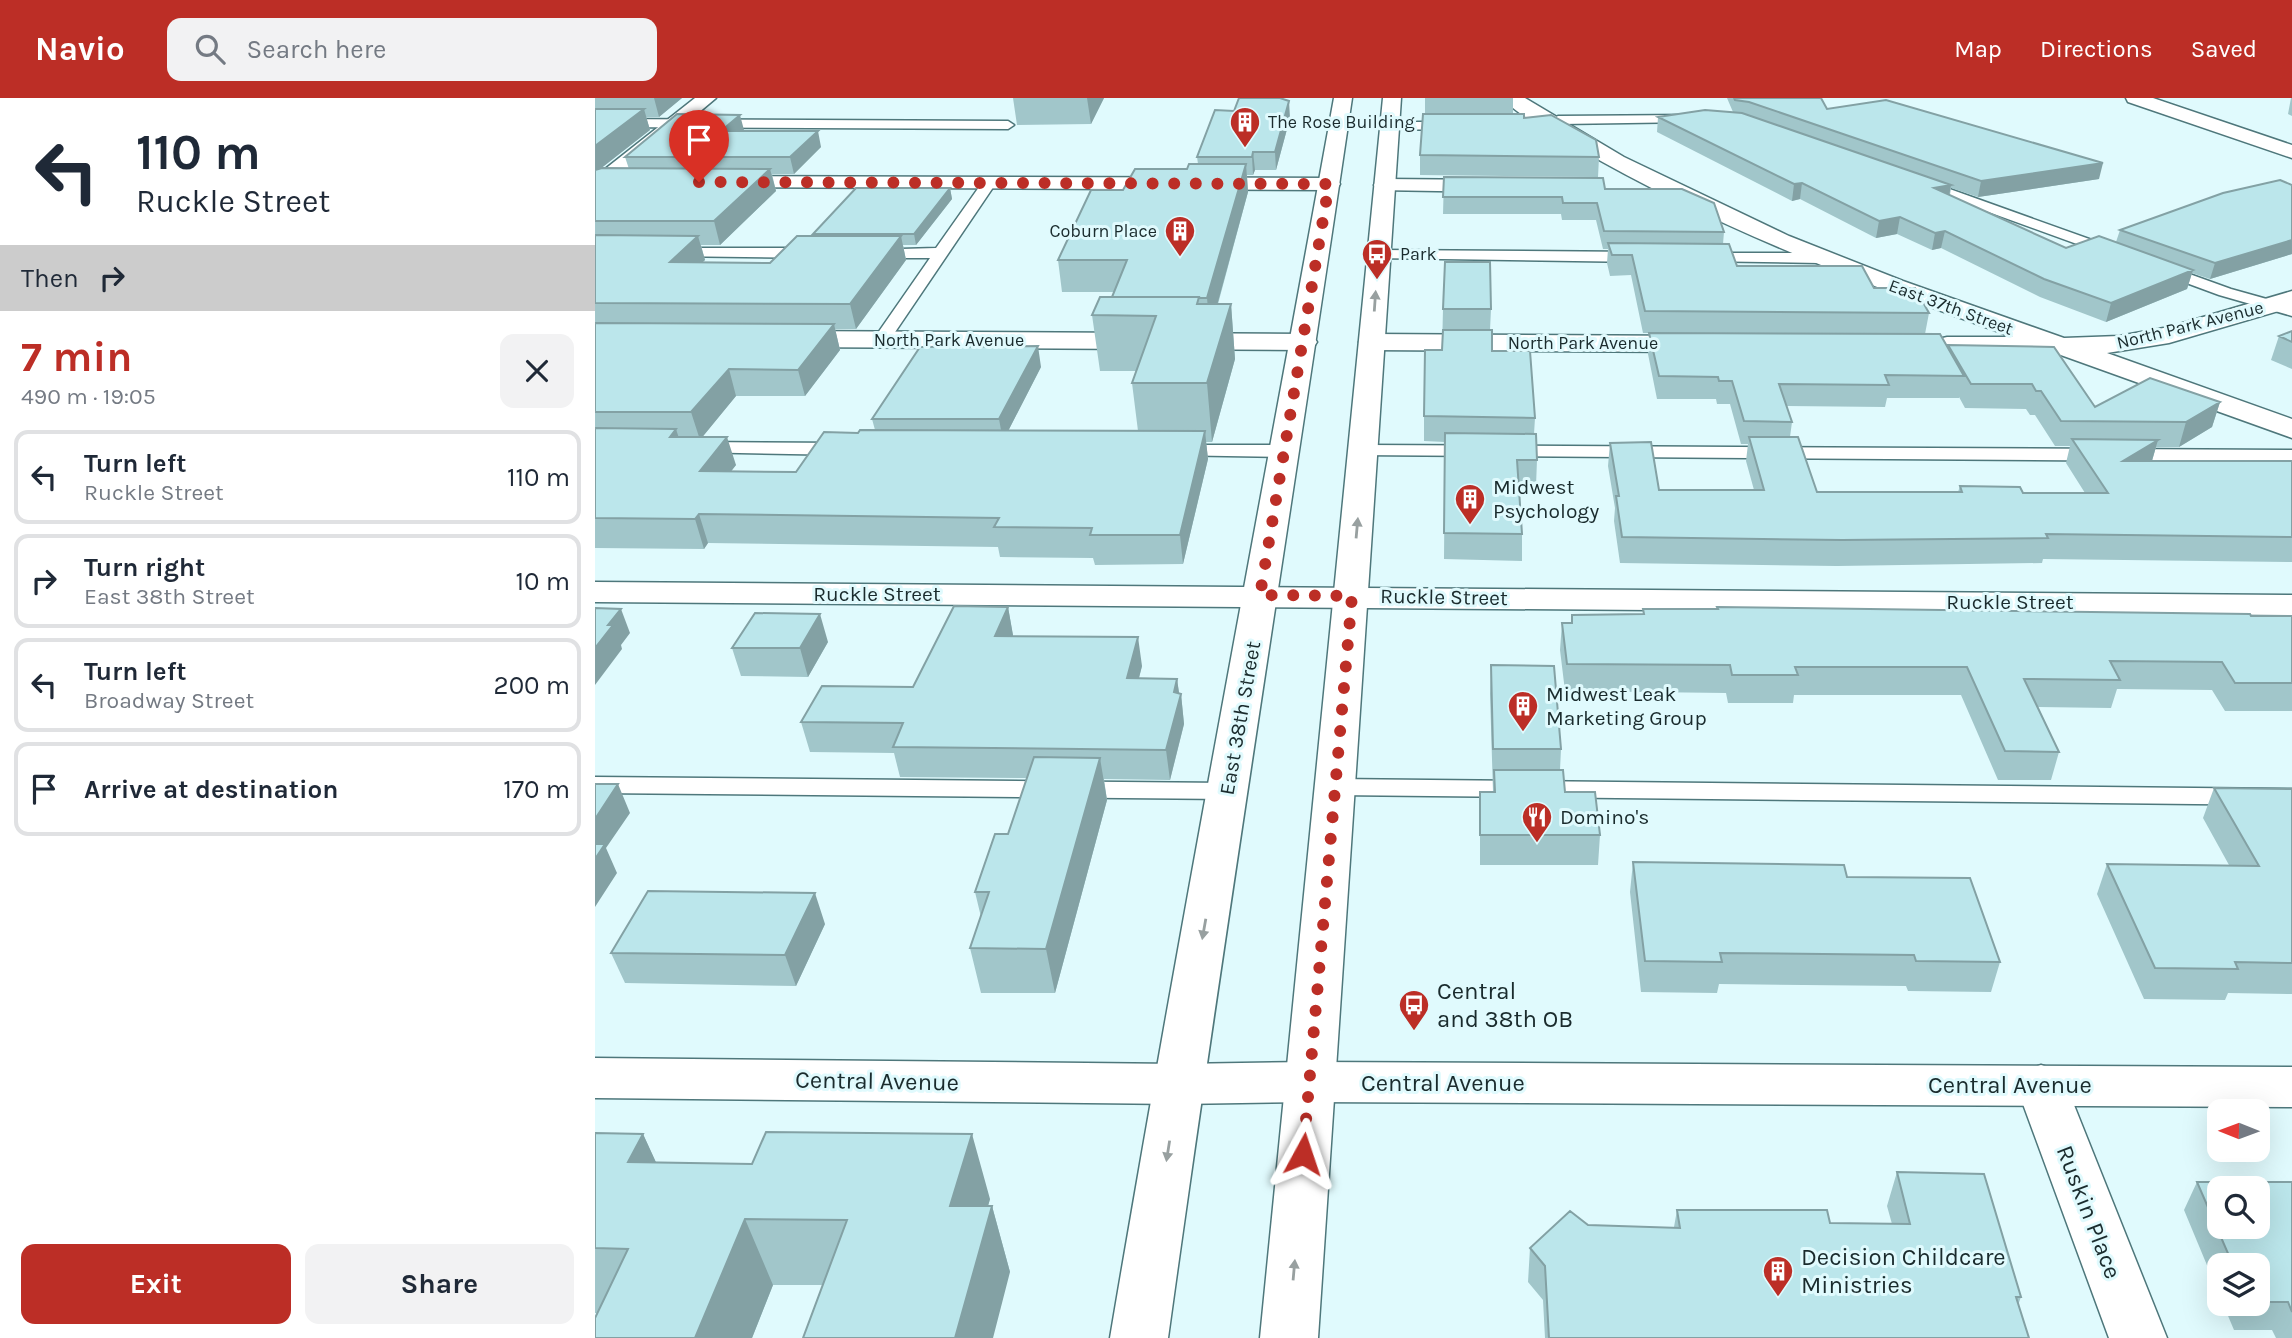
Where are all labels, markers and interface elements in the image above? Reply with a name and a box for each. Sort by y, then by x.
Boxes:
search box [167,18,657,81]
text: Navio [35,30,125,68]
icon: search [191,30,229,68]
text: Search here [247,34,386,65]
text: Map [1954,35,2002,63]
text: Directions [2040,35,2153,63]
text: Saved [2191,35,2257,63]
building icon: The Rose Building [1228,105,1262,149]
pin [669,110,729,182]
place label: The Rose Building [1268,111,1415,133]
icon: arrive [680,121,718,159]
text: 110 m [136,124,261,181]
icon: left [21,126,112,217]
text: Ruckle Street [136,183,330,220]
building icon: Coburn Place [1163,214,1197,258]
place label: Coburn Place [1049,220,1157,242]
bus stop icon: Park [1360,237,1394,281]
place label: Park [1400,243,1437,265]
icon: right [93,259,131,297]
text: Then [21,263,79,294]
street label: East 37th Street [1886,274,2016,340]
one-way arrow [1370,290,1381,312]
street label: North Park Avenue [2114,296,2266,354]
street label: North Park Avenue [874,329,1024,351]
text: 7 min [21,332,132,382]
street label: North Park Avenue [1508,332,1658,354]
button: close [500,334,574,408]
text: 490 m · 19:05 [21,383,156,410]
text: Turn left [84,448,186,479]
icon: left [25,458,63,496]
text: 110 m [507,462,570,493]
place label: Midwest Psychology [1493,475,1600,523]
text: Ruckle Street [84,479,224,506]
building icon: Midwest Psychology [1453,482,1487,526]
one-way arrow [1352,517,1363,539]
text: Turn right [84,552,205,583]
icon: right [25,562,63,600]
text: 10 m [515,566,570,597]
street label: Ruckle Street [813,582,941,606]
text: East 38th Street [84,583,255,610]
street label: Ruckle Street [1380,584,1508,610]
street label: Ruckle Street [1946,590,2074,614]
street label: East 38th Street [1215,639,1265,797]
text: Turn left [84,656,186,687]
icon: left [25,666,63,704]
text: 200 m [494,670,570,701]
place label: Midwest Leak Marketing Group [1546,682,1707,730]
text: Broadway Street [84,687,254,714]
building icon: Midwest Leak Marketing Group [1506,689,1540,733]
icon: arrive [25,770,63,808]
text: Arrive at destination [84,774,338,805]
text: 170 m [503,774,570,805]
restaurant icon: Domino's [1520,800,1554,844]
place label: Domino's [1560,805,1649,829]
one-way arrow [1198,918,1209,940]
place label: Central and 38th OB [1437,977,1573,1033]
bus stop icon: Central and 38th OB [1397,988,1431,1032]
street label: Central Avenue [795,1066,959,1096]
street label: Central Avenue [1361,1069,1525,1097]
street label: Central Avenue [1928,1071,2092,1099]
north arrow [2207,1099,2270,1162]
map controls [2207,1099,2270,1316]
position arrow [1266,1117,1340,1191]
one-way arrow [1162,1140,1173,1162]
street label: Ruskin Place [2051,1141,2127,1283]
button: search [2207,1176,2270,1239]
place label: Decision Childcare Ministries [1801,1243,2006,1299]
button: Exit [21,1244,291,1324]
button: Share [305,1244,574,1324]
button: layers [2207,1253,2270,1316]
building icon: Decision Childcare Ministries [1761,1254,1795,1298]
one-way arrow [1289,1259,1300,1281]

